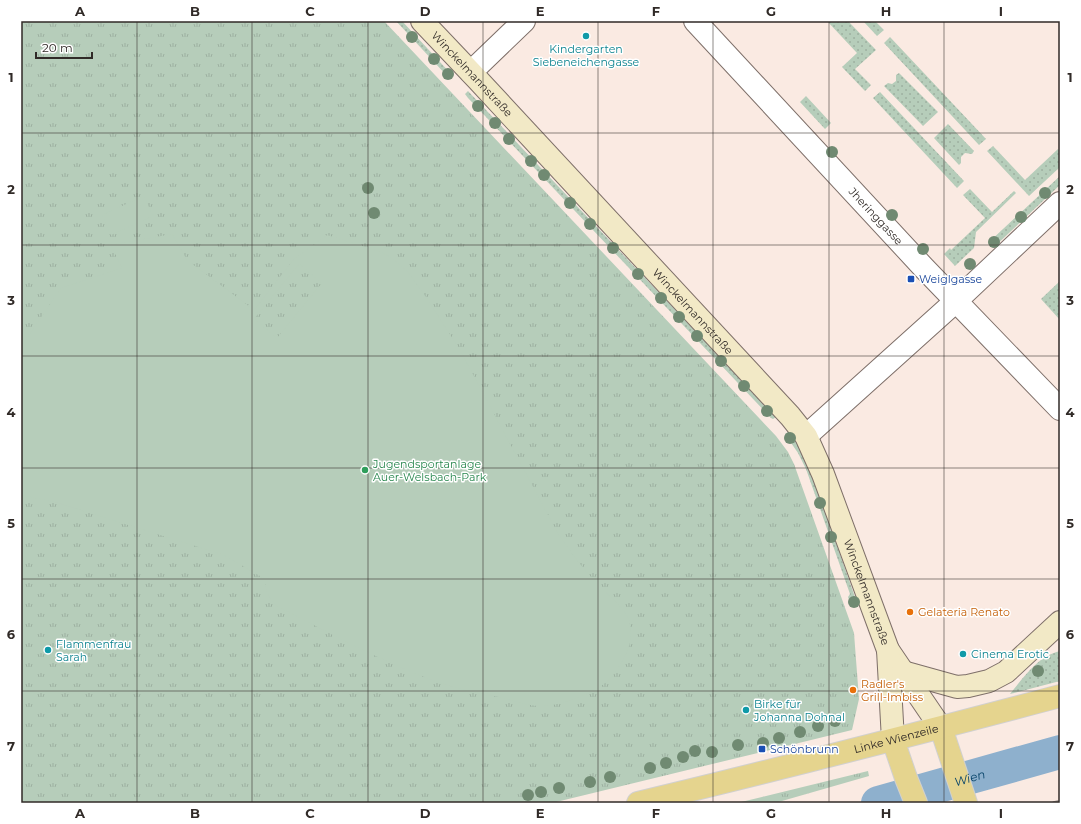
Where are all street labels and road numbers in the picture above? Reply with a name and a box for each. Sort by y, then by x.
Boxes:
street label: Winckelmannstraße [429,29,516,120]
street label: Jheringgasse [845,184,906,248]
street label: Winckelmannstraße [650,266,736,357]
street label: Winckelmannstraße [841,537,893,647]
street label: Linke Wienzeile [852,721,940,756]

